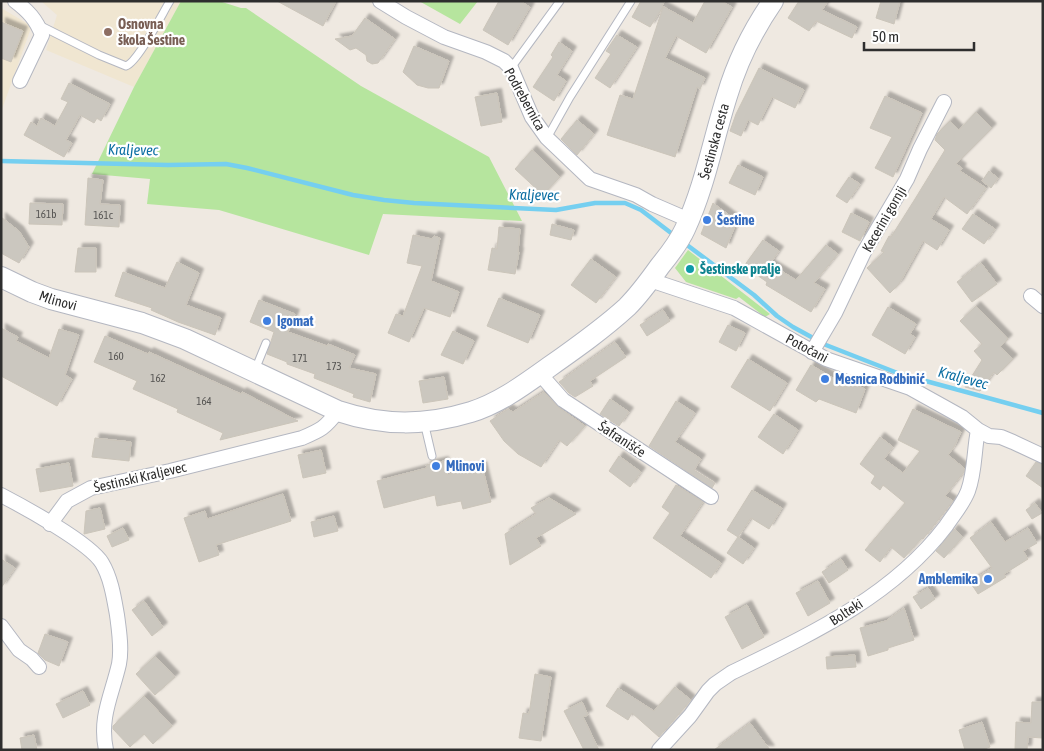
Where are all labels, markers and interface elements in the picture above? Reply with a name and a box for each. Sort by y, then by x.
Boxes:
place label: Osnovna škola Šestine [118,16,185,48]
scale bar [864,20,974,52]
marker: Osnovna škola Šestine [102,26,114,38]
text: 50 m [872,28,899,45]
street label: Podrebernica [501,65,549,133]
street label: Šestinska cesta [696,101,732,181]
water label: Kraljevec [108,141,159,158]
street label: Kecerini gornji [859,183,909,255]
water label: Kraljevec [509,186,560,203]
house number: 161b [36,208,56,220]
house number: 161c [93,209,114,221]
place label: Šestine [717,212,755,228]
marker: Šestine [701,214,713,226]
place label: Šestinske pralje [700,261,781,277]
marker: Šestinske pralje [684,263,696,275]
street label: Mlinovi [37,287,79,314]
place label: Igomat [277,313,314,329]
marker: Igomat [261,315,273,327]
street label: Potočani [783,330,831,366]
house number: 160 [108,350,124,362]
house number: 171 [292,352,308,364]
house number: 173 [326,360,342,372]
water label: Kraljevec [937,363,990,392]
place label: Mesnica Rodbinić [835,371,925,387]
house number: 162 [150,372,166,384]
marker: Mesnica Rodbinić [819,373,831,385]
house number: 164 [196,395,212,407]
street label: Šafranišće [595,418,649,460]
street label: Šestinski Kraljevec [92,458,189,495]
place label: Mlinovi [446,458,485,474]
marker: Mlinovi [430,460,442,472]
place label: Amblemika [918,571,978,587]
marker: Amblemika [982,573,994,585]
street label: Bolteki [826,595,866,629]

